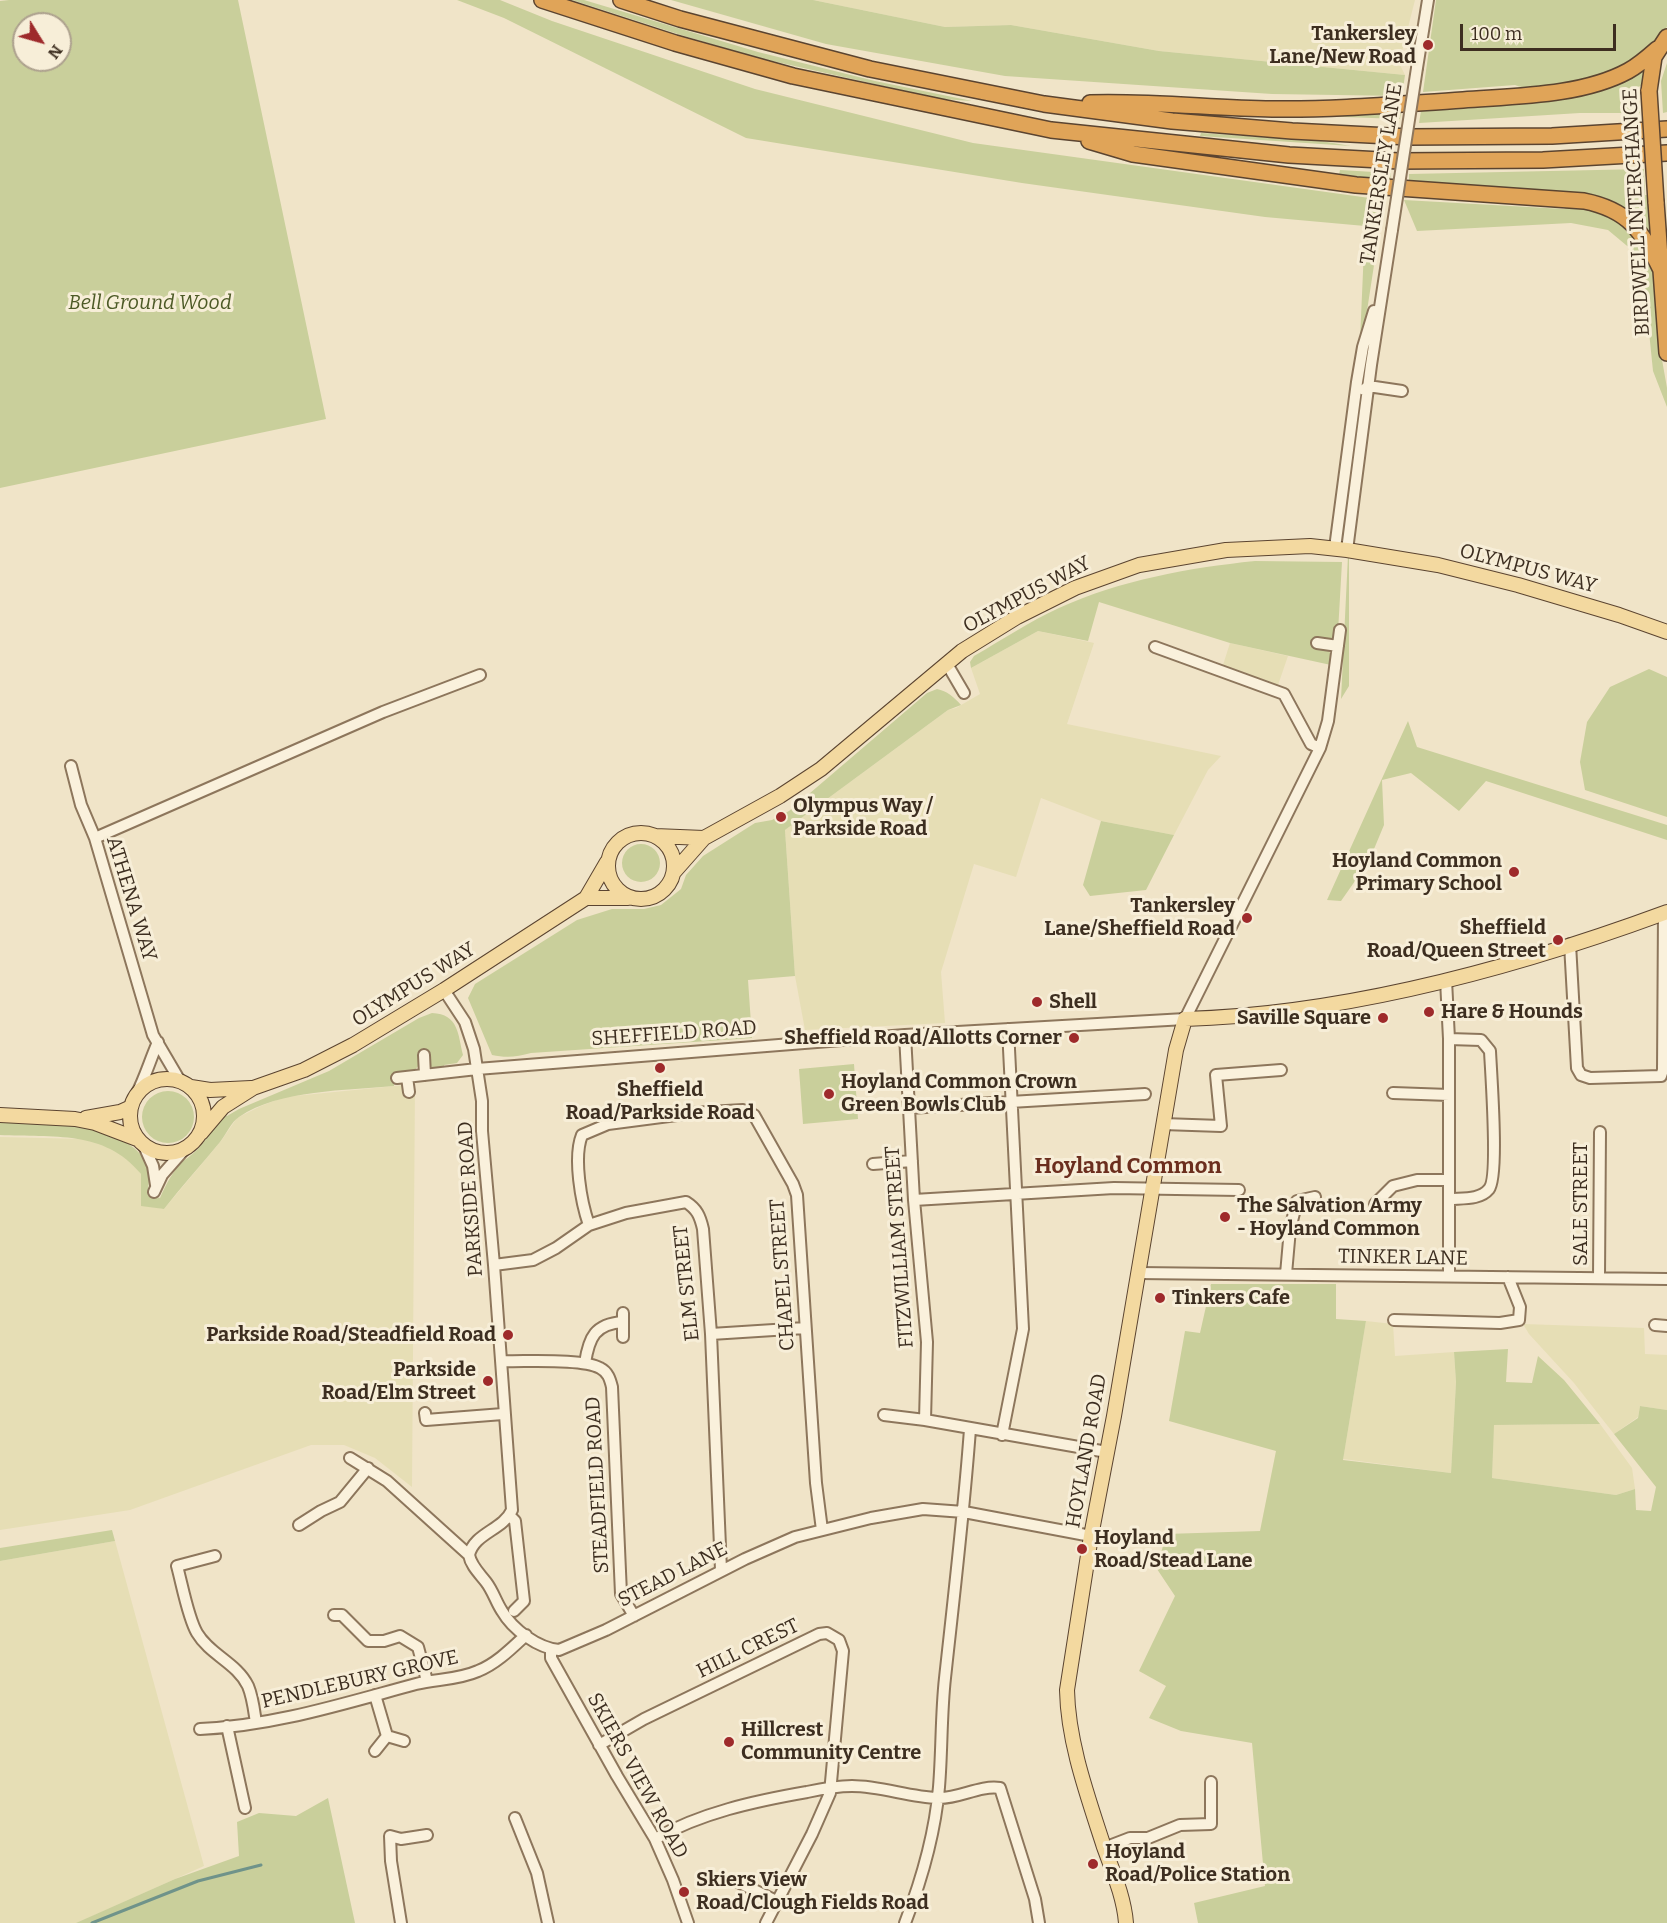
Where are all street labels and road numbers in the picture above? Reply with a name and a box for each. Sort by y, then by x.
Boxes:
street label: TANKERSLEY LANE [1356,82,1408,266]
street label: BIRDWELL INTERCHANGE [1619,87,1655,337]
street label: OLYMPUS WAY [1457,539,1599,599]
street label: OLYMPUS WAY [959,551,1095,639]
street label: ATHENA WAY [101,834,161,964]
street label: OLYMPUS WAY [348,938,480,1032]
street label: SHEFFIELD ROAD [591,1016,757,1052]
street label: PARKSIDE ROAD [454,1120,488,1278]
street label: SALE STREET [1569,1142,1593,1266]
street label: FITZWILLIAM STREET [881,1145,919,1349]
street label: CHAPEL STREET [766,1198,800,1352]
street label: ELM STREET [669,1224,705,1342]
street label: TINKER LANE [1338,1245,1468,1271]
street label: HOYLAND ROAD [1062,1372,1112,1530]
street label: STEADFIELD ROAD [581,1396,615,1574]
street label: STEAD LANE [614,1537,732,1613]
street label: HILL CREST [693,1614,803,1684]
street label: PENDLEBURY GROVE [259,1646,461,1714]
street label: SKIERS VIEW ROAD [582,1689,692,1863]

